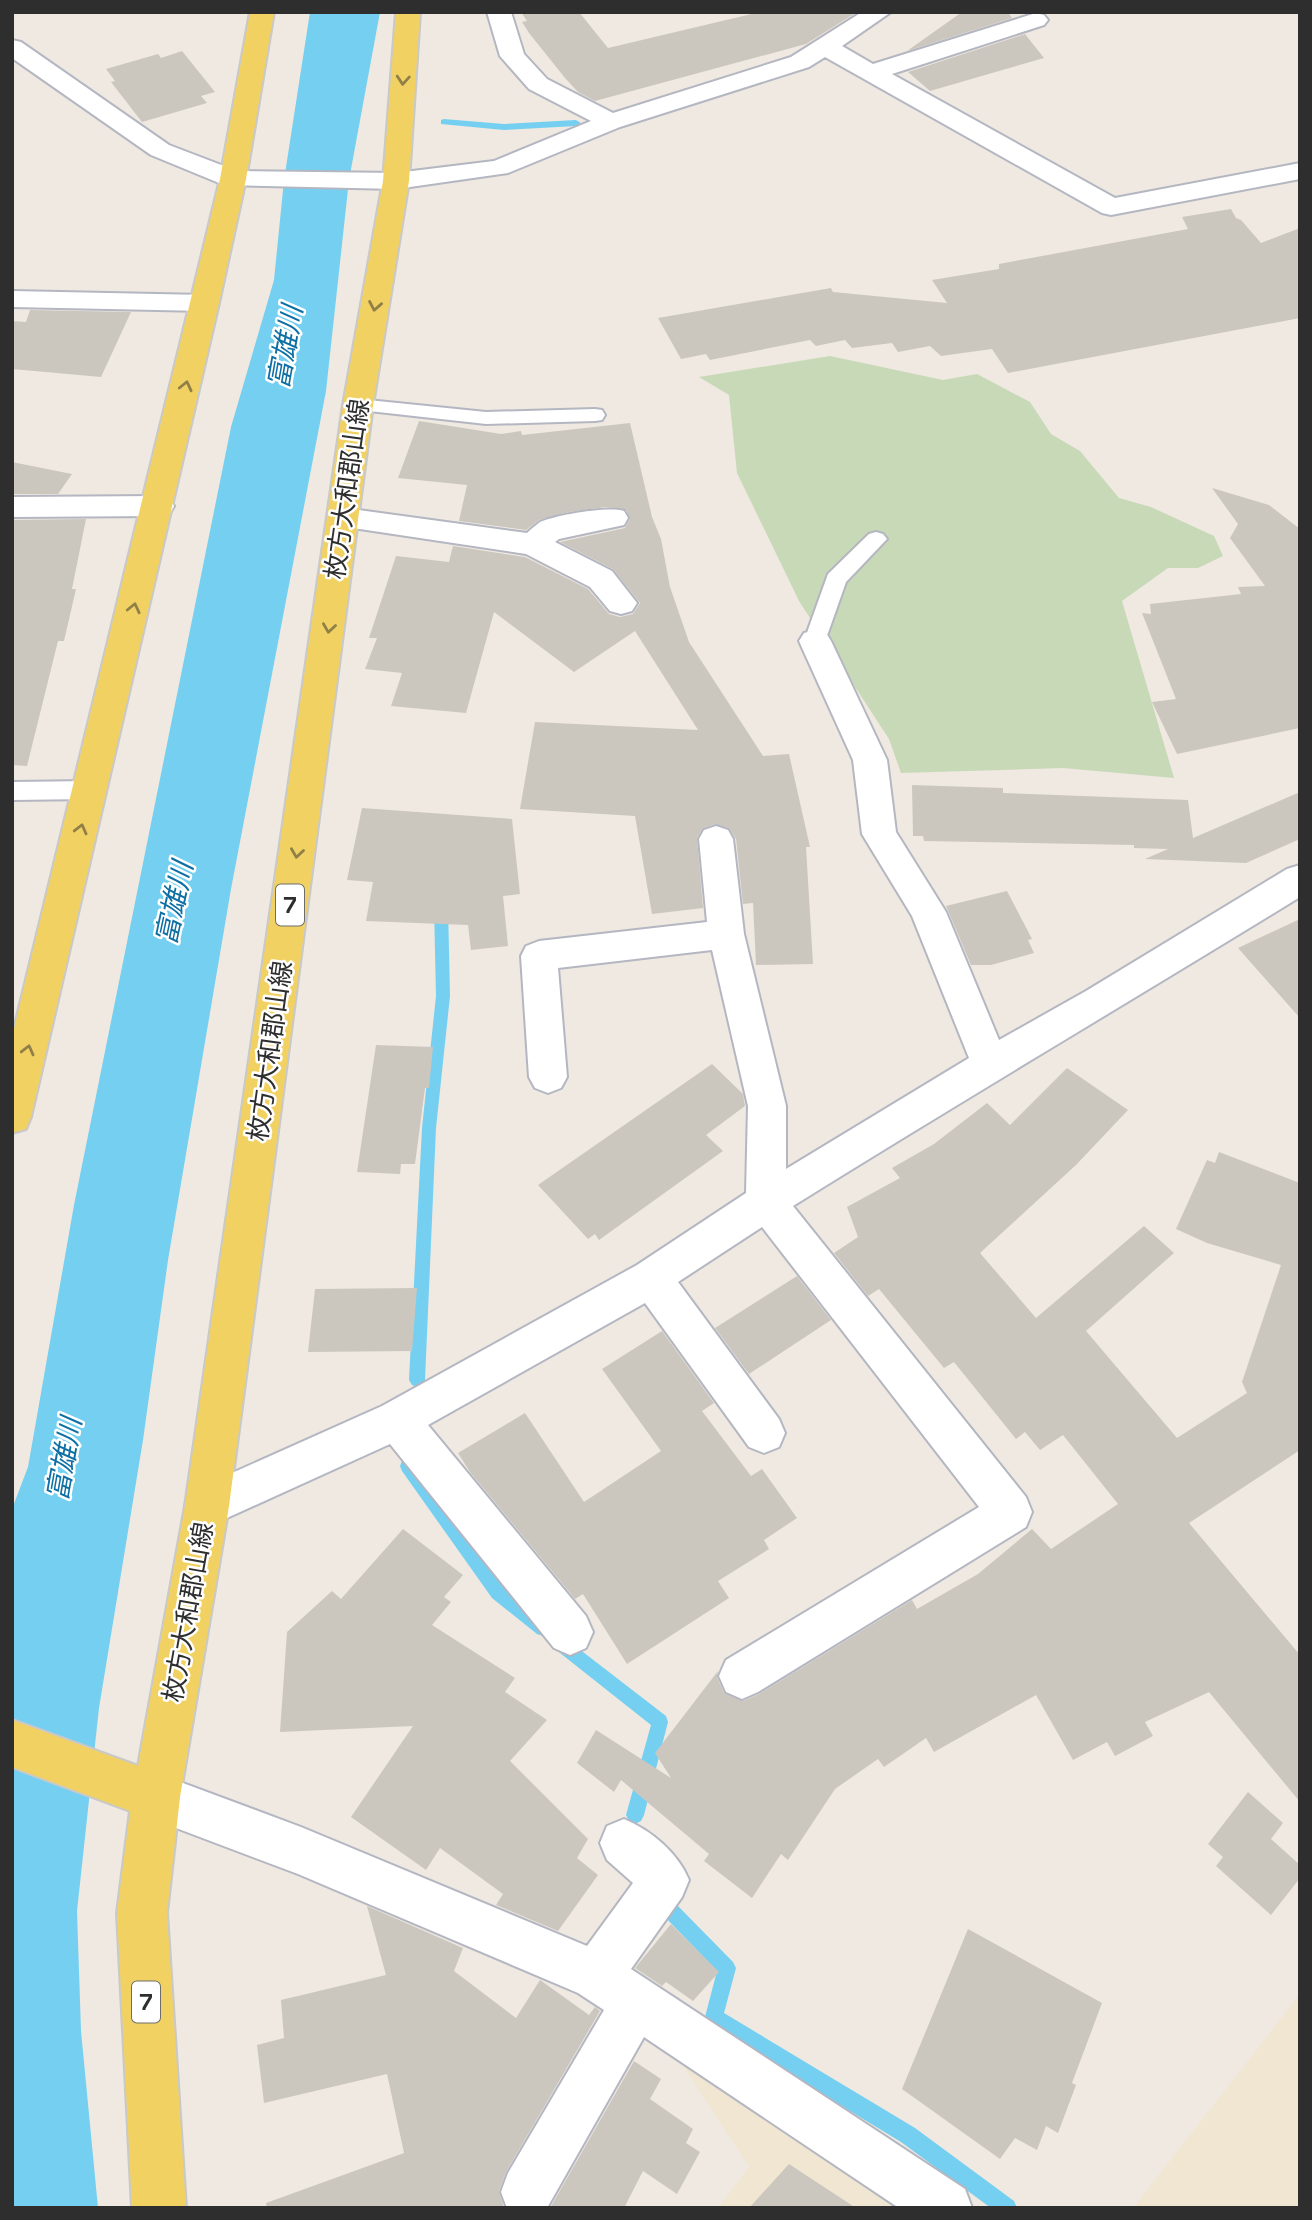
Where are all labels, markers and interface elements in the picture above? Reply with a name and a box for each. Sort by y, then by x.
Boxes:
one-way arrow [396,75,411,86]
water label: 富雄川 [260,300,311,391]
one-way arrow [368,300,383,312]
one-way arrow [178,380,192,392]
street label: 枚方大和郡山線 [317,397,377,581]
one-way arrow [126,602,141,614]
one-way arrow [321,622,336,634]
one-way arrow [73,823,87,835]
one-way arrow [290,847,305,859]
water label: 富雄川 [148,855,201,948]
road number: 7 [276,884,304,925]
street label: 枚方大和郡山線 [240,959,300,1143]
one-way arrow [20,1044,34,1056]
water label: 富雄川 [39,1412,90,1503]
street label: 枚方大和郡山線 [155,1519,221,1705]
road number: 7 [132,1982,160,2022]

